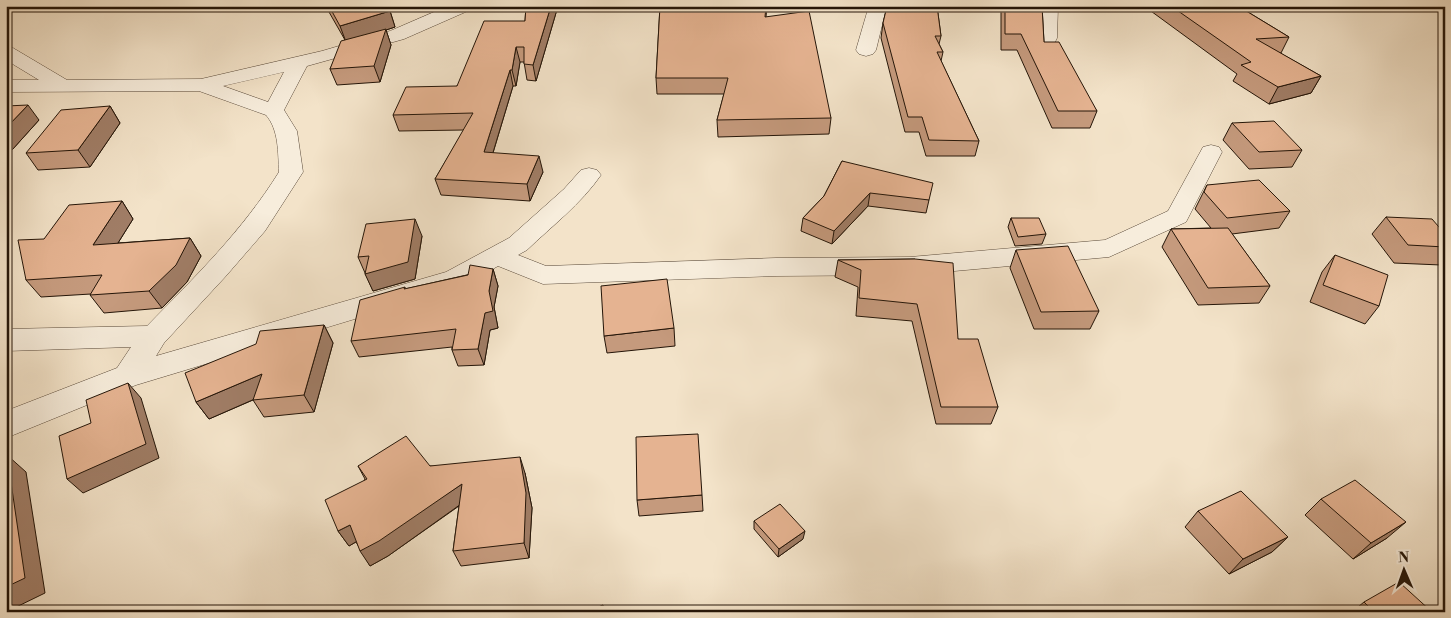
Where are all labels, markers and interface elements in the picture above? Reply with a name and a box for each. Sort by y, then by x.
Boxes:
north arrow [1378,546,1428,596]
text: N [1398,549,1409,567]

